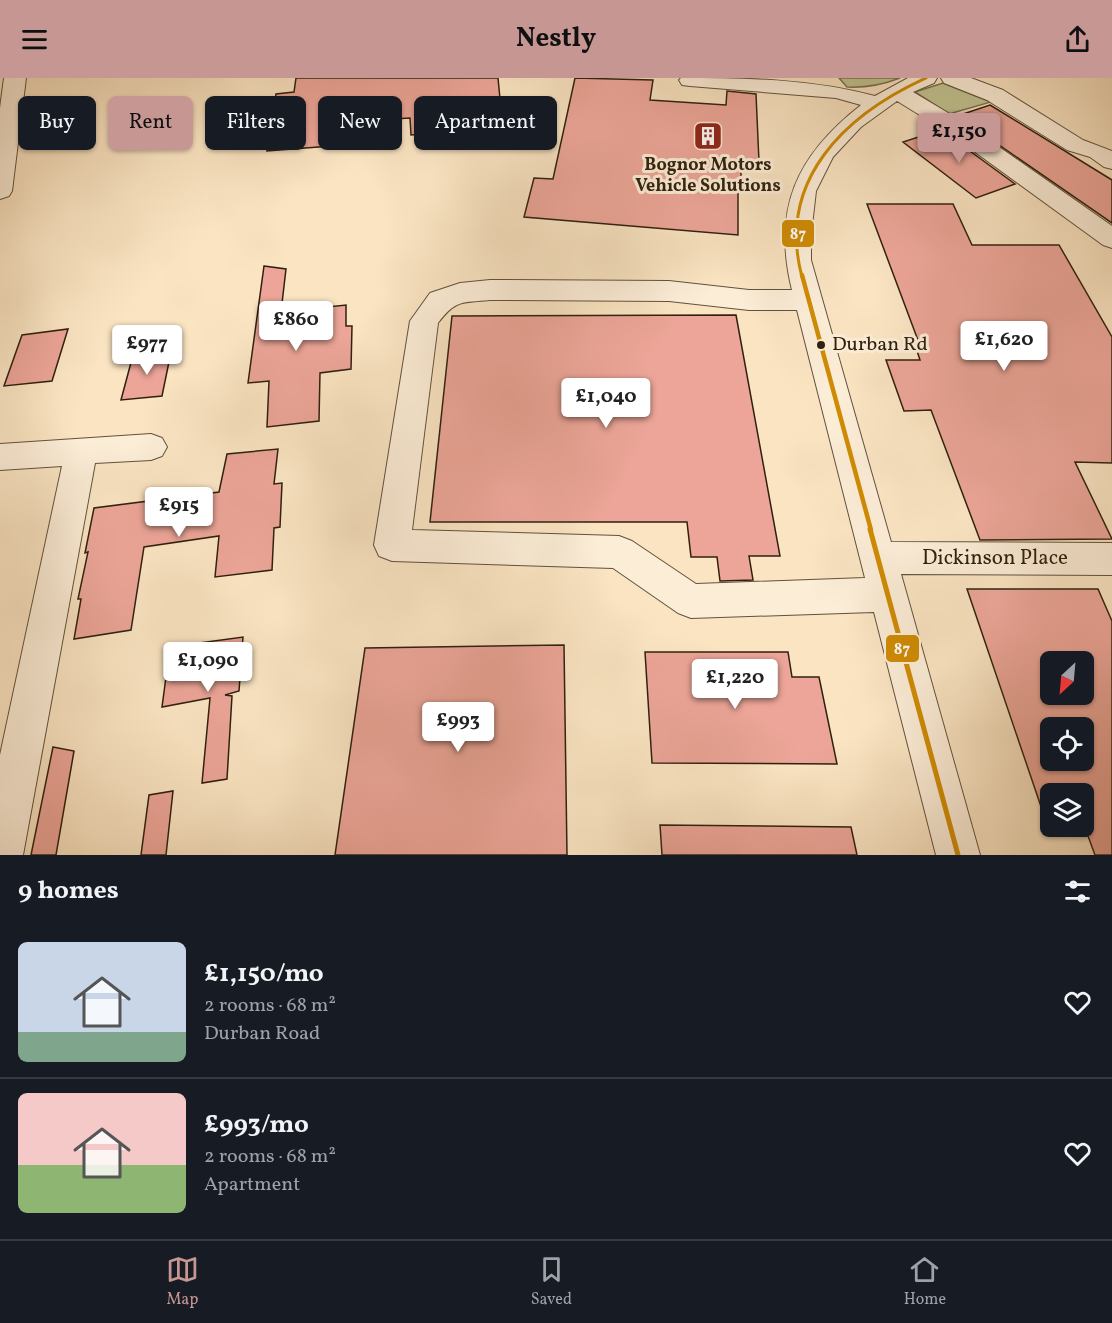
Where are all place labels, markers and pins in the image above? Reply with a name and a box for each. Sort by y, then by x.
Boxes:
pin: £1,150 [910,113,1008,164]
building icon: Bognor Motors Vehicle Solutions [692,120,724,152]
place label: Bognor Motors Vehicle Solutions [635,153,781,199]
pin: £860 [260,301,332,352]
pin: £1,620 [955,321,1053,372]
pin: £977 [111,325,183,376]
place label: Durban Rd [832,331,928,359]
marker: Durban Rd [815,339,827,351]
pin: £1,040 [557,378,655,429]
pin: £915 [143,487,215,538]
pin: £1,090 [159,642,257,693]
pin: £1,220 [686,659,784,710]
pin: £993 [422,702,494,753]

